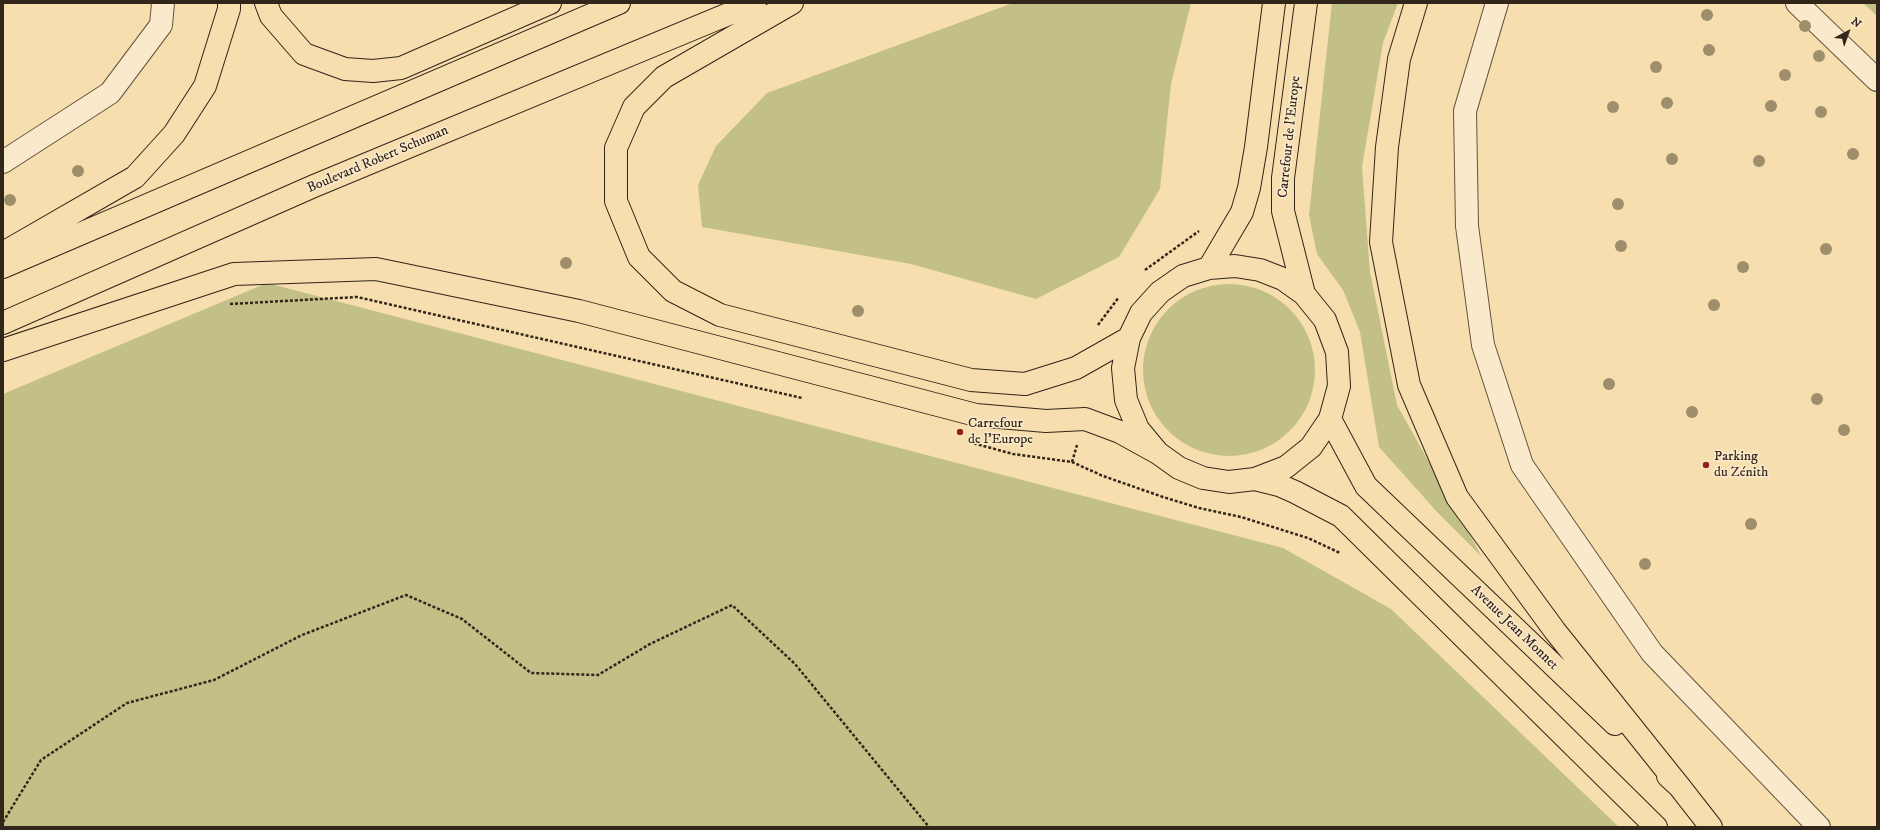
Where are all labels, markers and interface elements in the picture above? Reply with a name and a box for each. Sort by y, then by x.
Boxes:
north arrow [1828,12,1868,52]
text: N [1848,15,1864,31]
street label: Carrefour de l'Europe [1275,75,1305,199]
street label: Boulevard Robert Schuman [305,123,451,197]
place label: Carrefour de l'Europe [968,416,1033,448]
marker: Carrefour de l'Europe [955,427,965,437]
place label: Parking du Zénith [1714,449,1768,482]
marker: Parking du Zénith [1701,460,1711,470]
street label: Avenue Jean Monnet [1467,582,1561,674]

